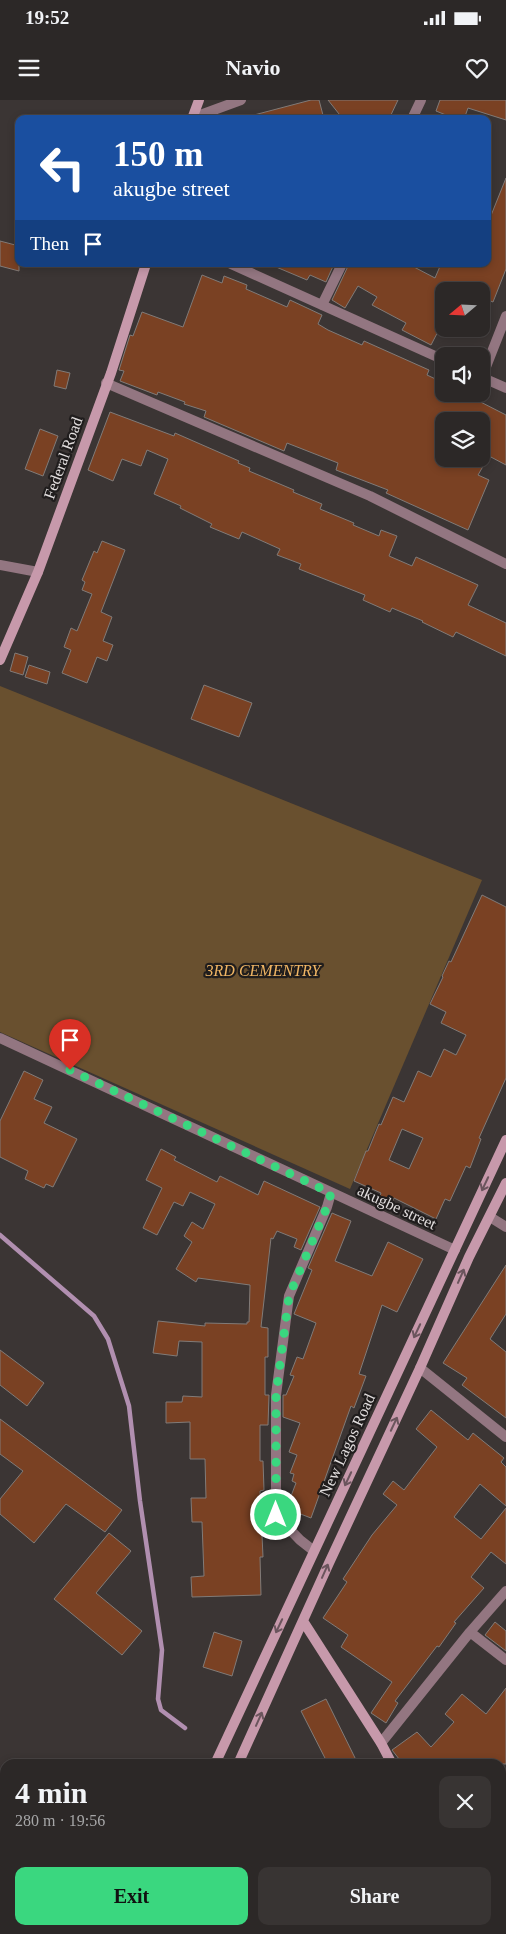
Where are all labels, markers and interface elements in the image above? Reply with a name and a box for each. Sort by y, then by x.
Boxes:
text: 19:52 [25,7,69,28]
icon: menu [15,54,43,82]
icon: heart [463,54,491,82]
text: Navio [226,55,281,80]
icon: left [30,135,95,200]
text: 150 m [113,135,203,174]
text: akugbe street [113,176,230,201]
icon: arrive [79,230,107,258]
text: Then [30,233,69,254]
north arrow [435,282,490,338]
map controls [435,282,490,467]
button: sound [435,347,490,402]
button: layers [435,412,490,467]
street label: Federal Road [40,415,86,501]
park label: 3RD CEMENTRY [205,962,323,979]
pin [49,1019,91,1070]
icon: arrive [56,1026,84,1054]
one-way arrow [480,1176,490,1191]
street label: akugbe street [355,1181,440,1234]
one-way arrow [456,1269,466,1284]
one-way arrow [411,1324,421,1339]
street label: New Lagos Road [316,1391,379,1499]
one-way arrow [390,1417,399,1432]
one-way arrow [342,1471,352,1486]
position arrow [249,1488,301,1540]
one-way arrow [321,1564,331,1579]
one-way arrow [274,1618,283,1633]
one-way arrow [254,1712,264,1727]
text: 4 min [15,1776,88,1809]
button: close [439,1776,491,1828]
text: 280 m · 19:56 [15,1812,105,1829]
button: Exit [15,1867,248,1925]
button: Share [258,1867,491,1925]

